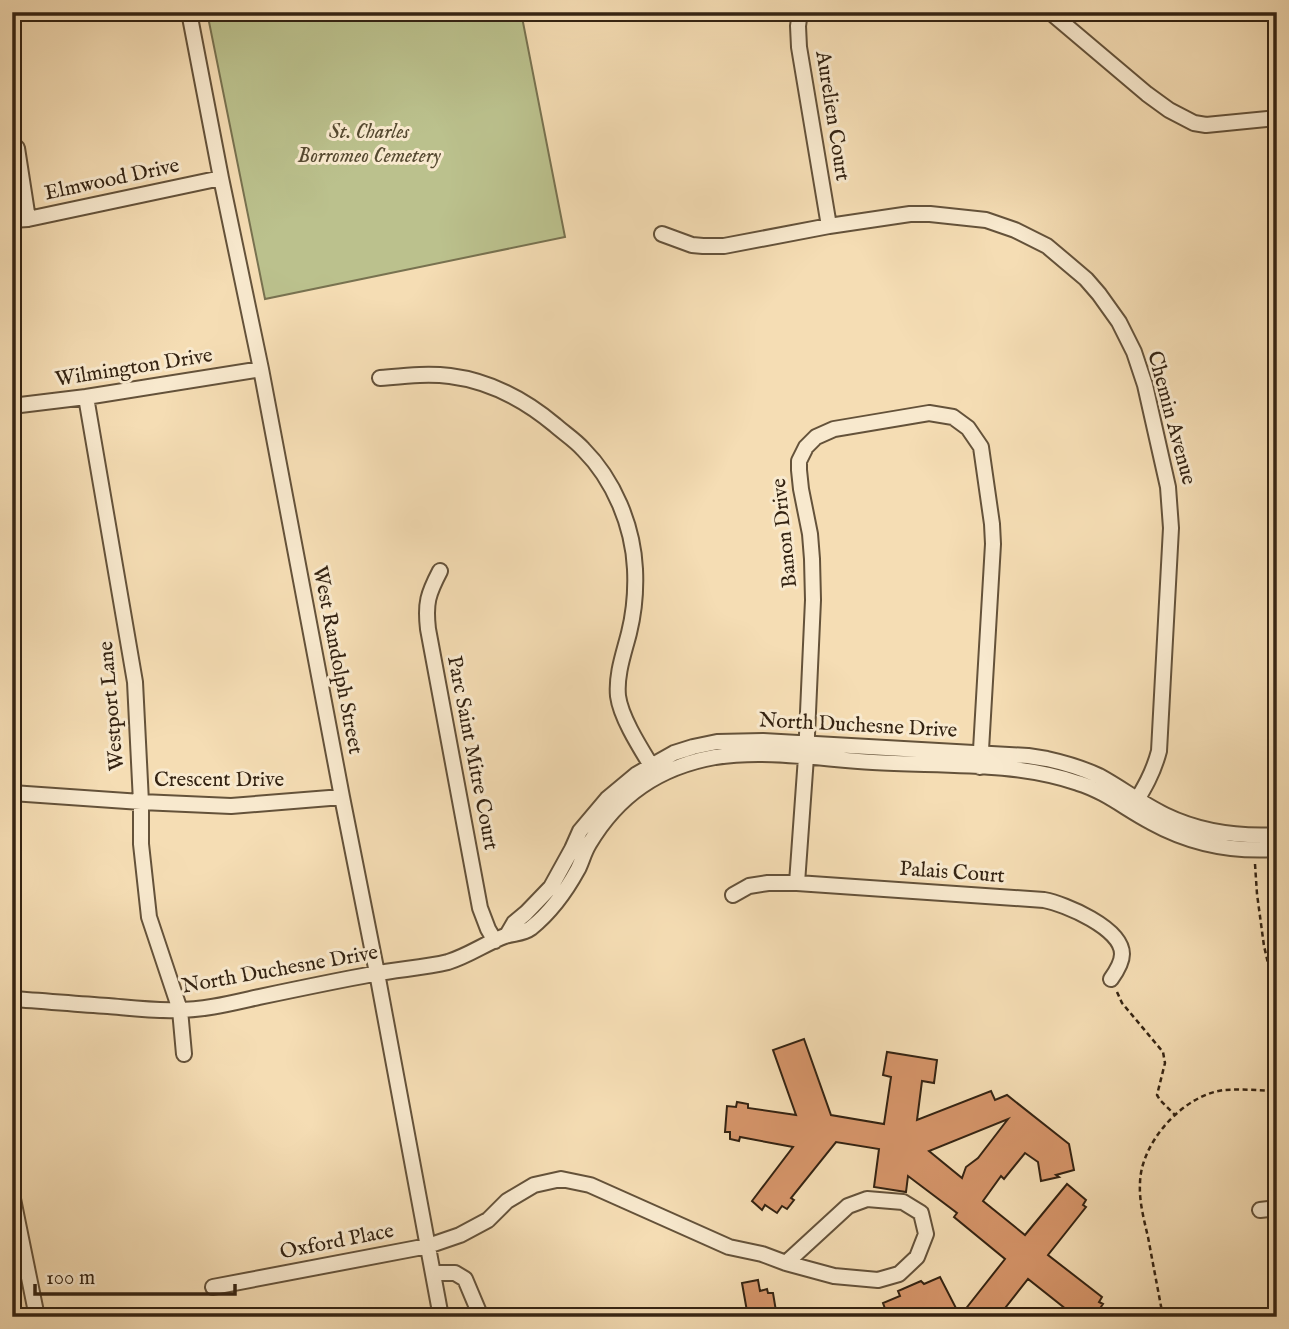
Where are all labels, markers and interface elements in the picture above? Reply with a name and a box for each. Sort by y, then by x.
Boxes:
street label: Aurelien Court [808,48,856,183]
park label: St. Charles Borromeo Cemetery [297,119,441,170]
street label: Elmwood Drive [42,152,182,207]
street label: Wilmington Drive [53,342,215,394]
street label: Chemin Avenue [1140,348,1202,488]
street label: Banon Drive [766,476,804,589]
street label: West Randolph Street [305,564,369,756]
street label: Westport Lane [93,640,131,772]
street label: Parc Saint Mitre Court [440,654,504,852]
street label: North Duchesne Drive [758,707,958,745]
street label: Crescent Drive [154,767,284,794]
street label: Palais Court [898,856,1006,890]
street label: North Duchesne Drive [180,939,381,1001]
street label: Oxford Place [278,1218,397,1266]
scale bar [35,1252,234,1296]
text: 100 m [46,1265,95,1292]

